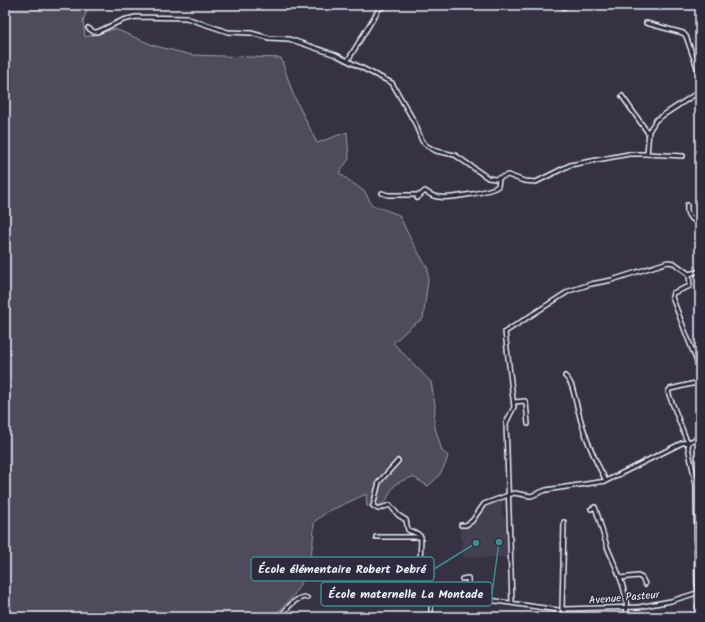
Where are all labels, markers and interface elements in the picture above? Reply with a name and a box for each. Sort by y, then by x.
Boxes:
callout: École élémentaire Robert Debré [251,557,434,581]
text: École élémentaire Robert Debré [258,560,426,579]
callout: École maternelle La Montade [321,582,492,606]
text: École maternelle La Montade [329,585,484,604]
street label: Avenue Pasteur [588,586,661,610]

